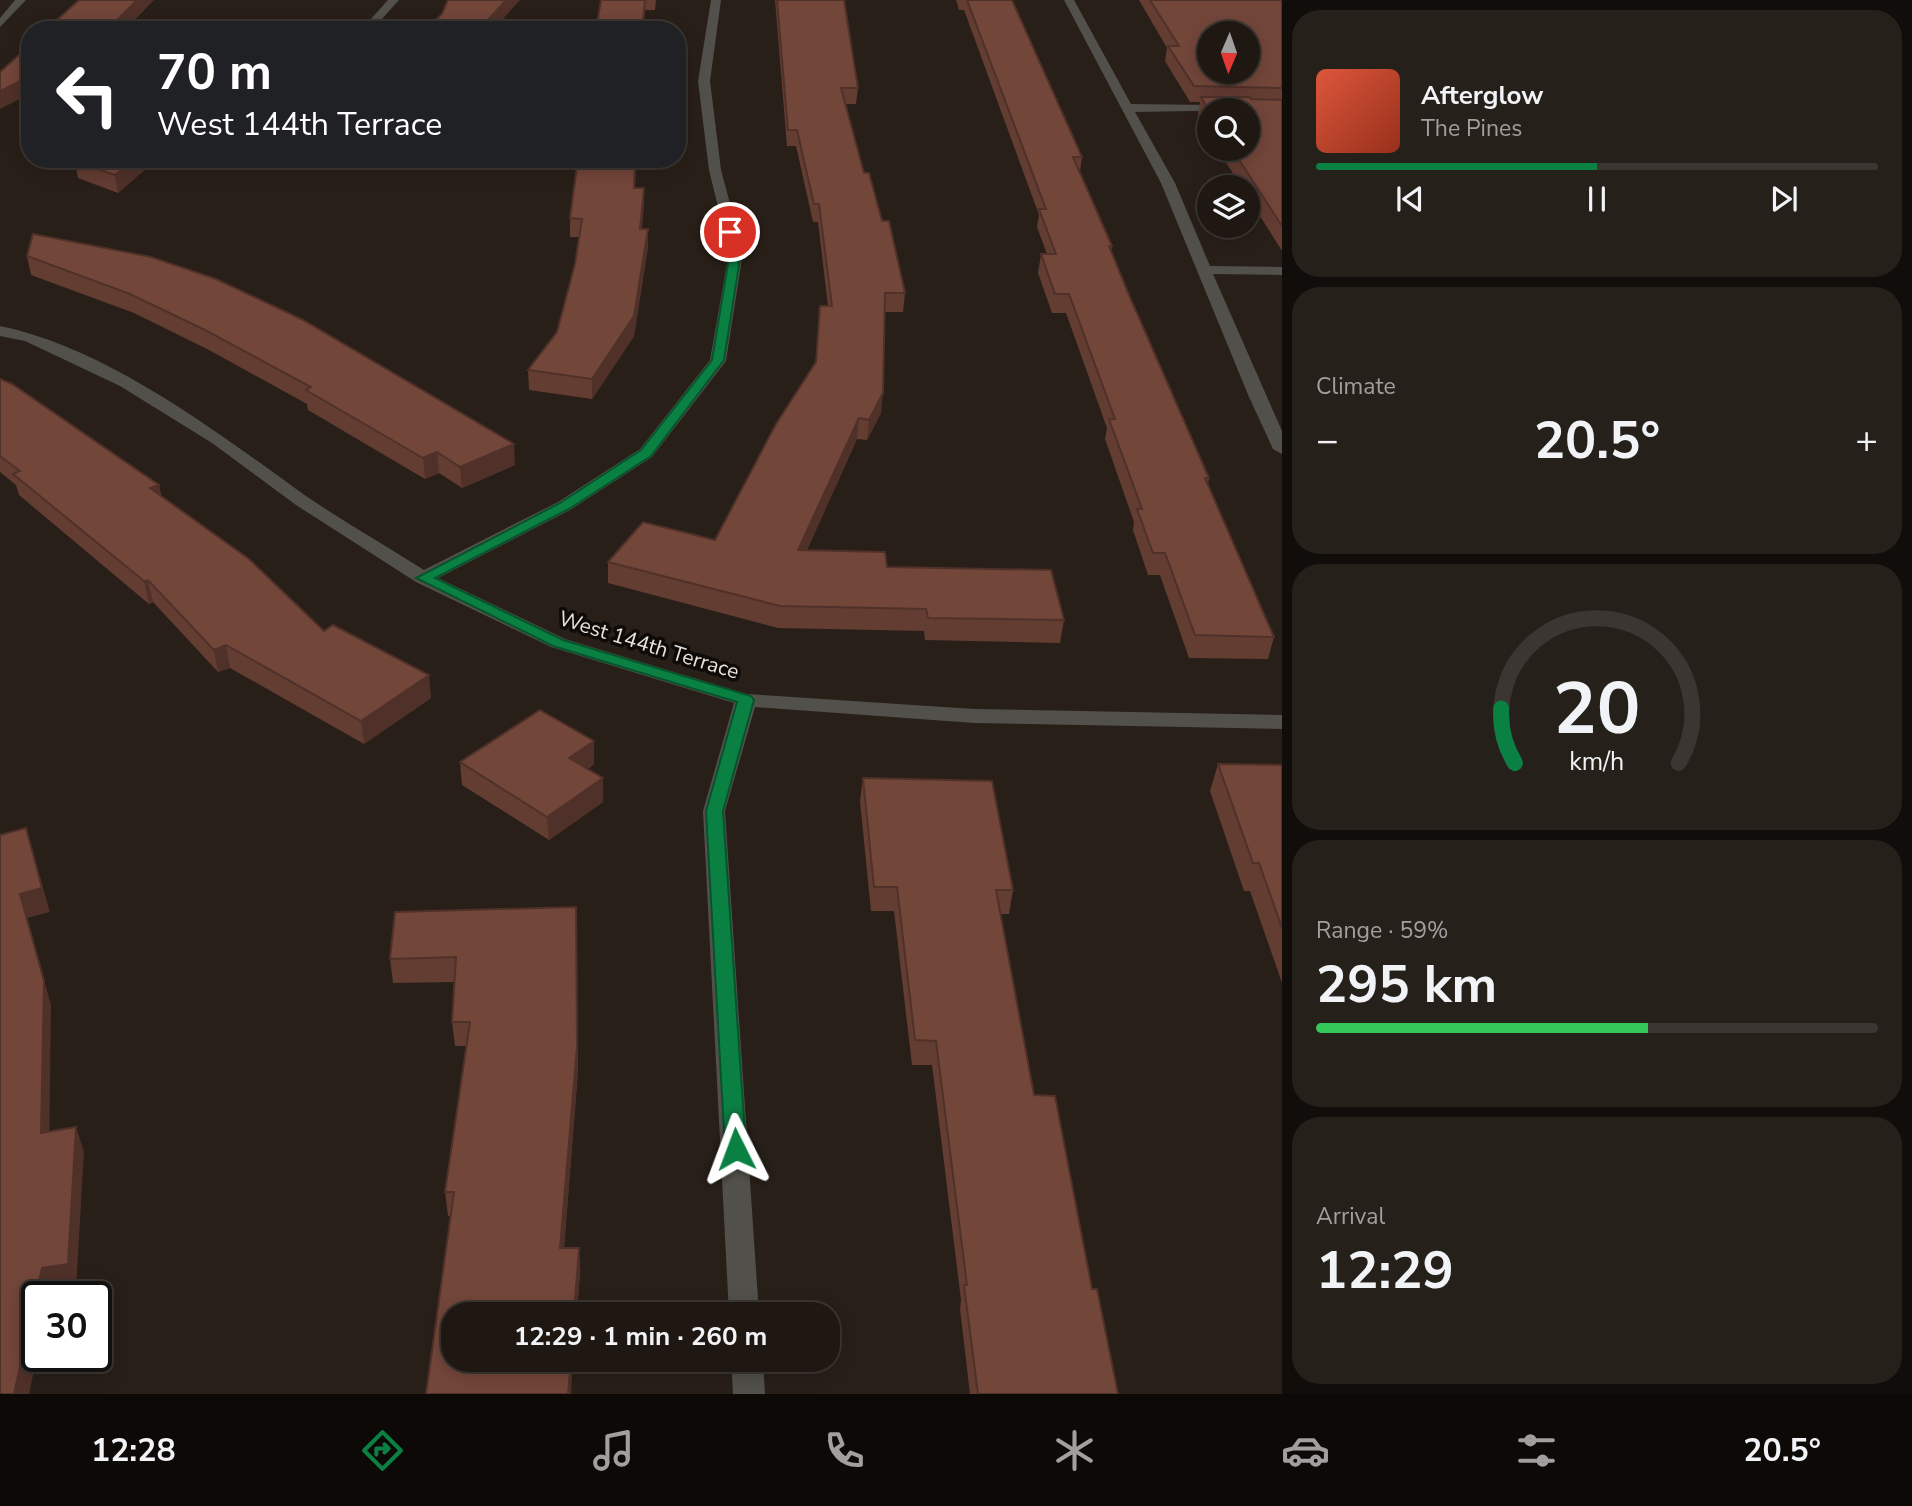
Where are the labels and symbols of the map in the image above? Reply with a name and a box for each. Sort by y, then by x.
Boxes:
north arrow [1197,21,1260,84]
pin [700,202,760,262]
street label: West 144th Terrace [555,604,743,686]
position arrow [699,1112,773,1186]
speed limit sign: 30 [21,1281,112,1372]

